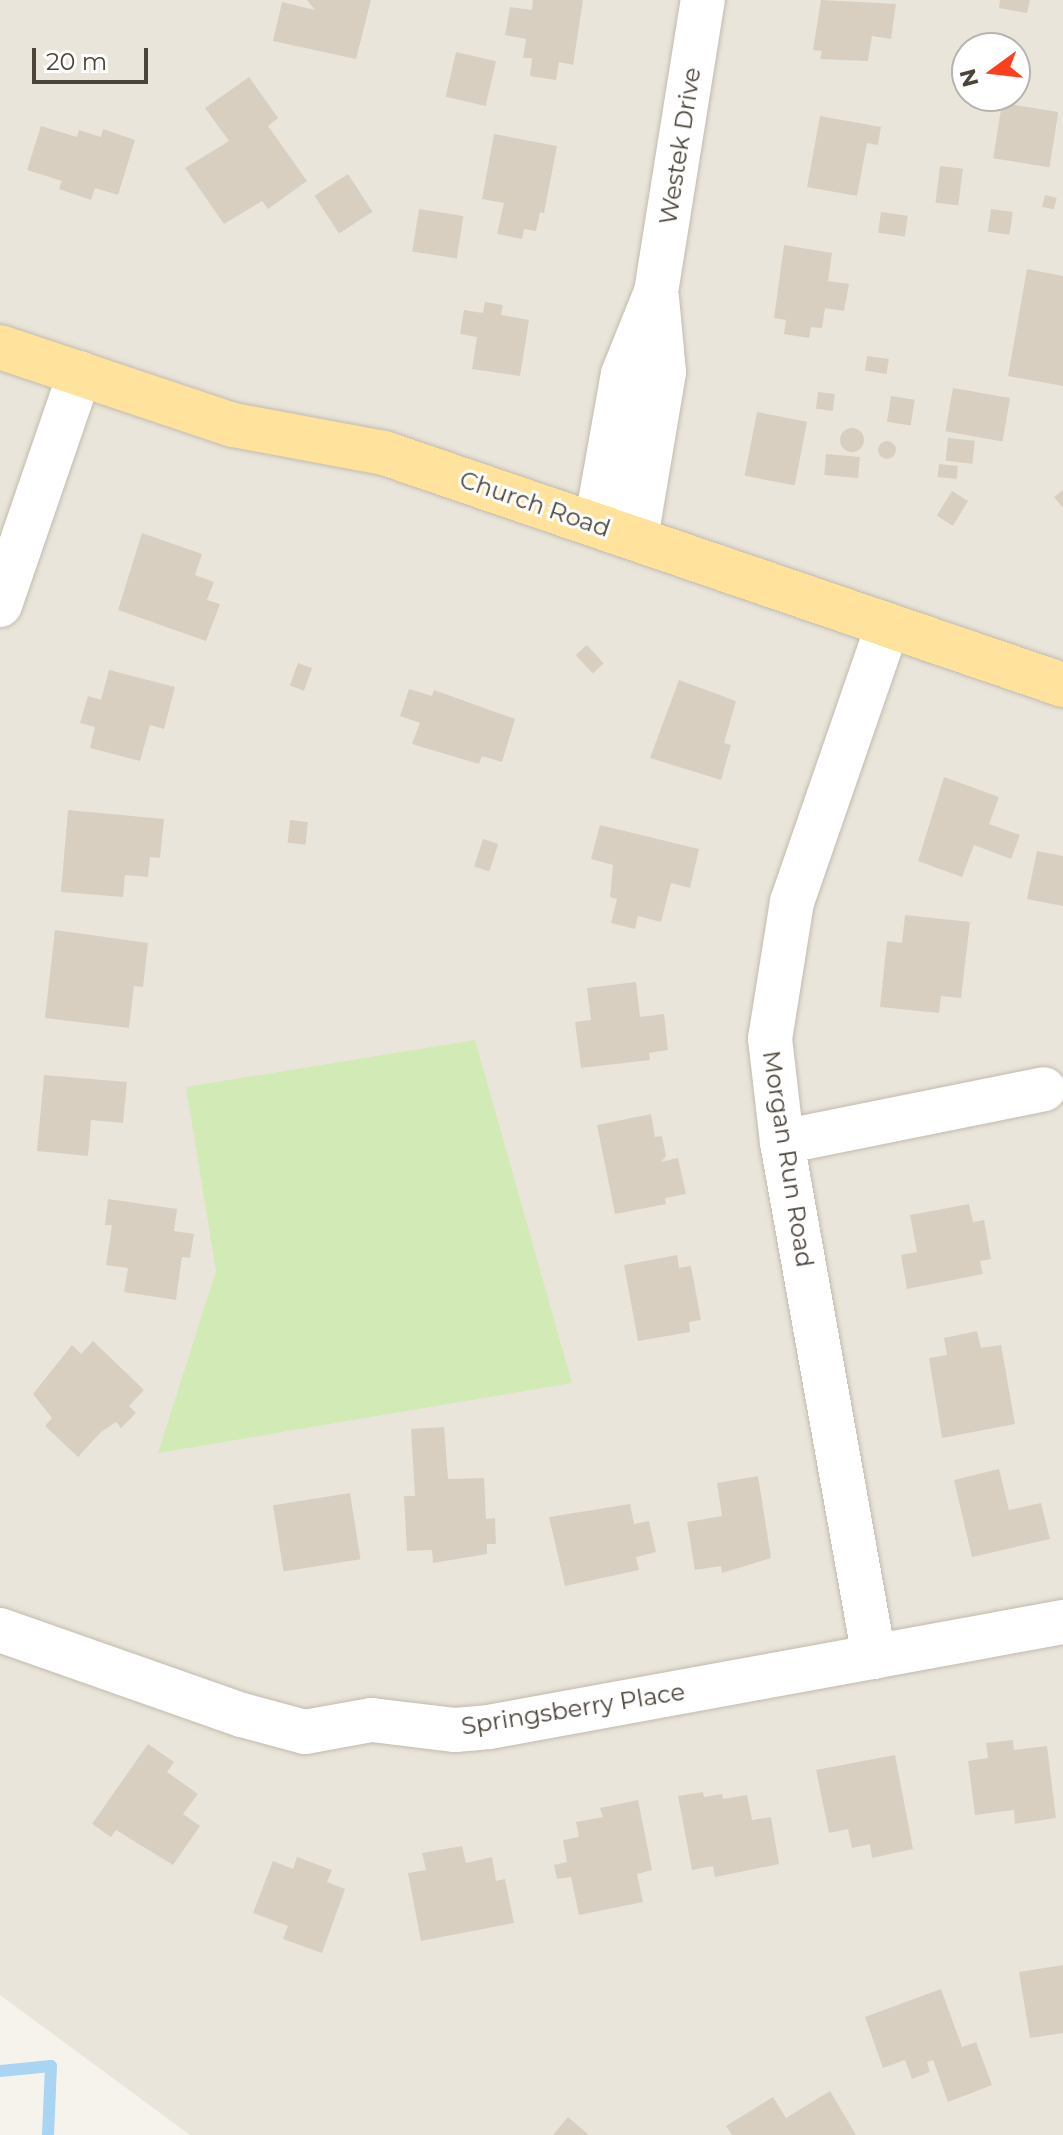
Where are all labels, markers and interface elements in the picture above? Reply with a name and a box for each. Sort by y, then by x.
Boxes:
scale bar [36,32,152,82]
north arrow [951,32,1031,112]
text: 20 m [46,47,107,76]
street label: Westek Drive [653,65,707,227]
text: N [954,66,985,90]
street label: Church Road [456,465,614,543]
street label: Morgan Run Road [757,1049,819,1269]
street label: Springsberry Place [459,1677,687,1741]

